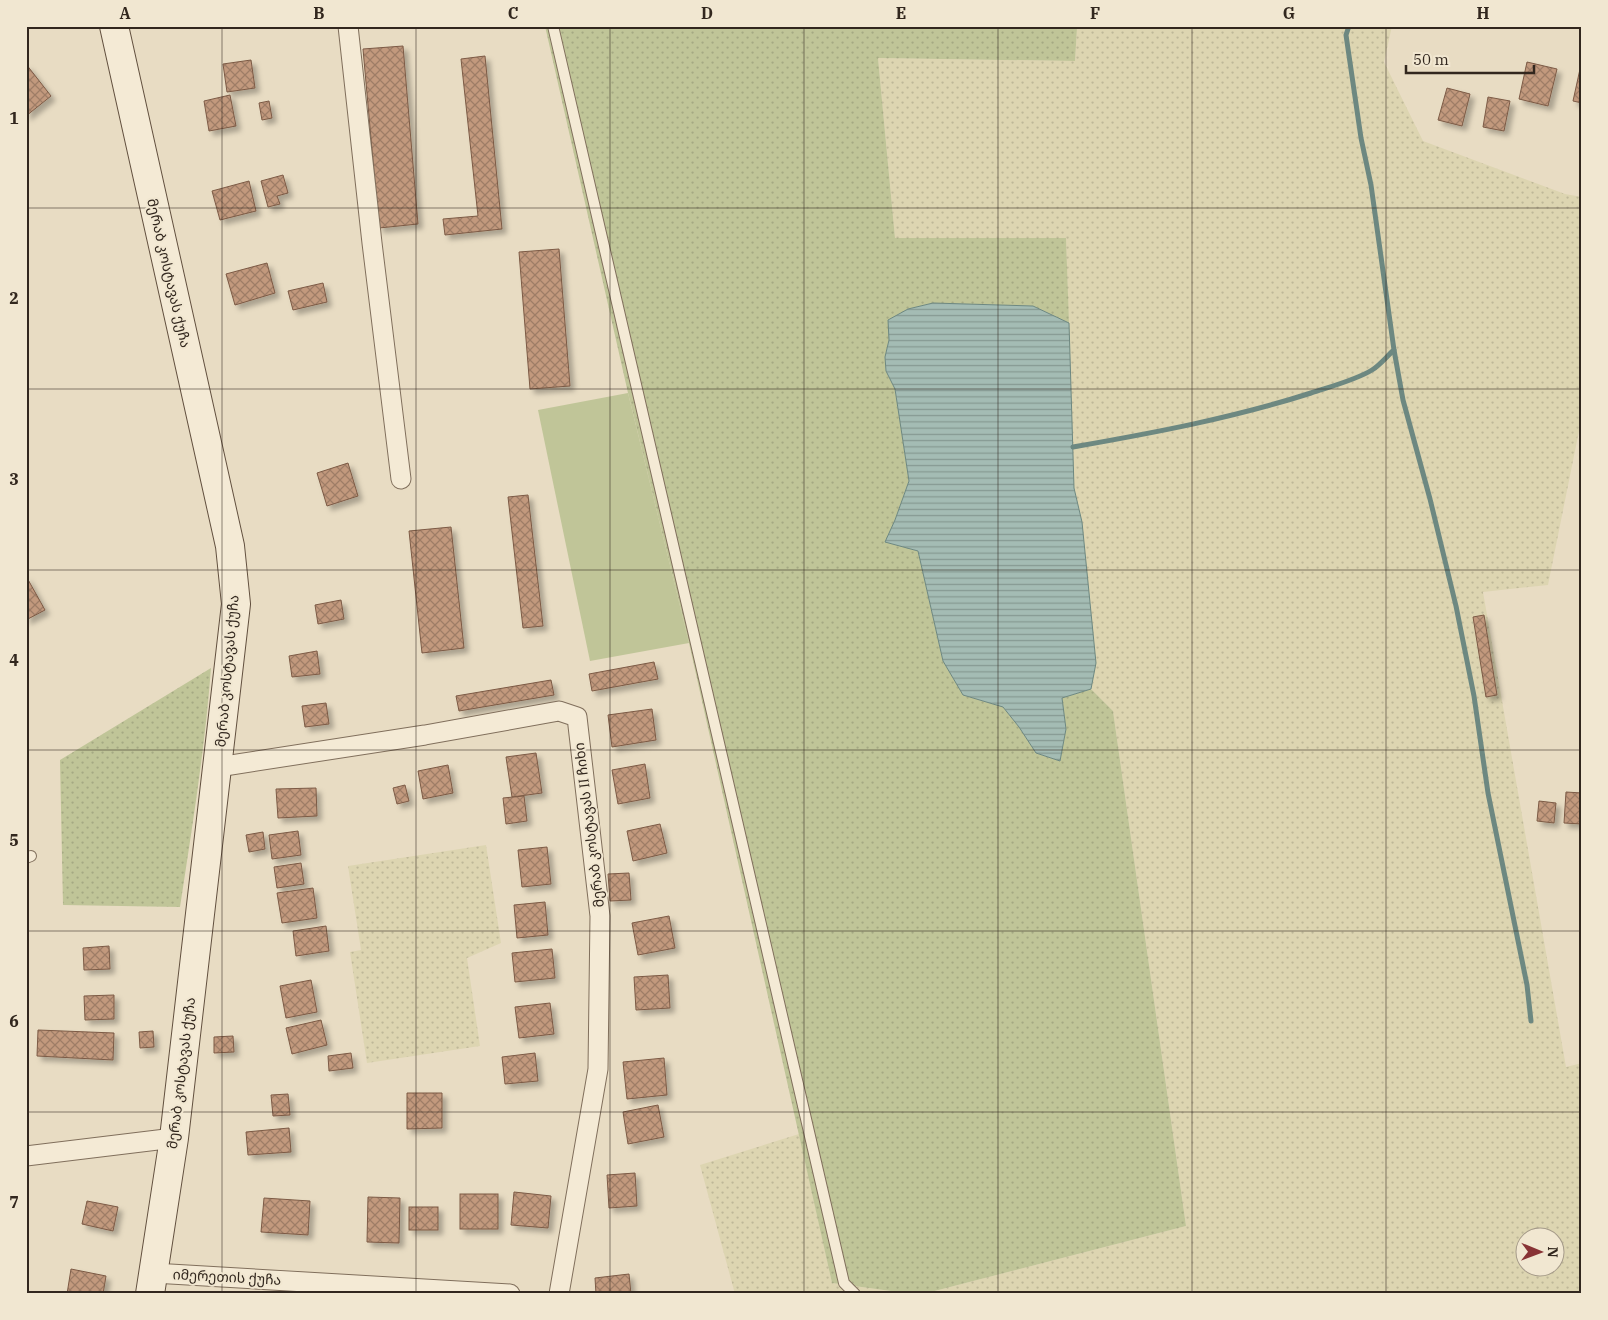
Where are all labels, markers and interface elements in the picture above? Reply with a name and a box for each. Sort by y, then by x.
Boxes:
text: A [119,3,131,23]
text: B [313,3,325,23]
text: C [508,3,518,23]
text: D [701,3,713,23]
text: E [896,3,906,23]
text: F [1090,3,1100,23]
text: G [1283,3,1295,23]
text: H [1477,3,1490,23]
scale bar [1406,42,1533,74]
text: 50 m [1413,50,1449,69]
text: 1 [9,108,19,128]
street label: მერაბ კოსტავას ქუჩა [143,197,195,349]
text: 2 [9,288,19,308]
text: 3 [9,469,19,489]
street label: მერაბ კოსტავას ქუჩა [211,594,243,748]
text: 4 [9,650,19,670]
street label: მერაბ კოსტავას II ჩიხი [570,742,608,908]
text: 5 [9,830,19,850]
street label: მერაბ კოსტავას ქუჩა [163,996,199,1150]
text: 6 [9,1011,19,1031]
text: 7 [9,1192,19,1212]
north arrow [1516,1228,1566,1278]
text: N [1544,1247,1562,1258]
street label: იმერეთის ქუჩა [172,1265,282,1289]

